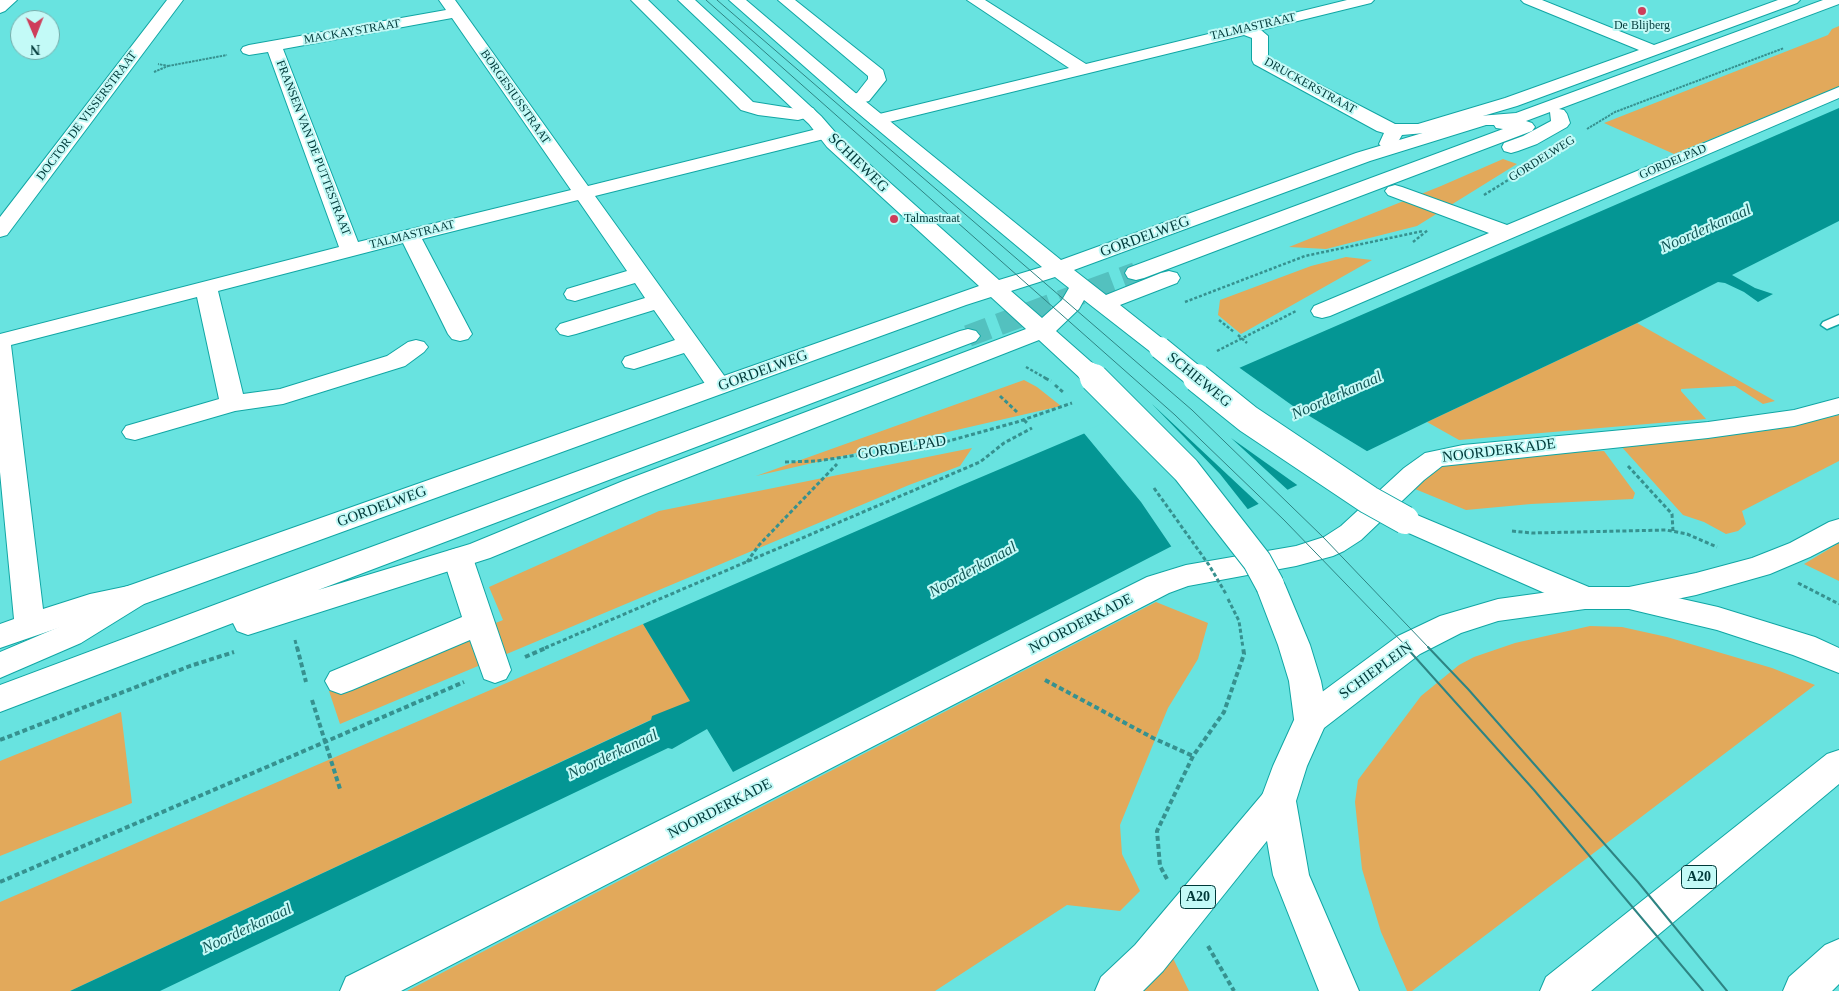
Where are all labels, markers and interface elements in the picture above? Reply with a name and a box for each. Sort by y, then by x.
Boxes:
marker: De Blijberg [1636,5,1648,17]
north arrow [10,10,60,60]
street label: TALMASTRAAT [1209,10,1297,44]
street label: MACKAYSTRAAT [303,16,401,48]
place label: De Blijberg [1614,19,1670,33]
text: N [30,42,40,57]
street label: BORGESIUSSTRAAT [477,47,553,147]
street label: DOCTOR DE VISSERSTRAAT [34,49,140,183]
street label: DRUCKERSTRAAT [1262,55,1358,117]
street label: FRANSEN VAN DE PUTTESTRAAT [273,58,353,238]
street label: SCHIEWEG [824,130,892,196]
street label: GORDELWEG [1506,133,1578,185]
street label: GORDELPAD [1637,141,1709,183]
water label: Noorderkanaal [1658,200,1754,258]
place label: Talmastraat [904,212,960,226]
street label: GORDELWEG [1098,212,1192,262]
marker: Talmastraat [888,213,900,225]
street label: TALMASTRAAT [368,217,456,253]
street label: GORDELWEG [716,346,810,396]
street label: SCHIEWEG [1163,349,1235,411]
water label: Noorderkanaal [1289,367,1385,425]
street label: GORDELPAD [856,432,948,464]
street label: NOORDERKADE [1441,435,1557,467]
street label: GORDELWEG [335,482,429,532]
water label: Noorderkanaal [926,538,1020,602]
street label: NOORDERKADE [1026,590,1136,658]
street label: SCHIEPLEIN [1336,638,1416,704]
water label: Noorderkanaal [565,726,661,784]
street label: NOORDERKADE [665,775,775,843]
road number: A20 [1682,866,1716,889]
road number: A20 [1180,886,1216,909]
water label: Noorderkanaal [199,900,295,958]

